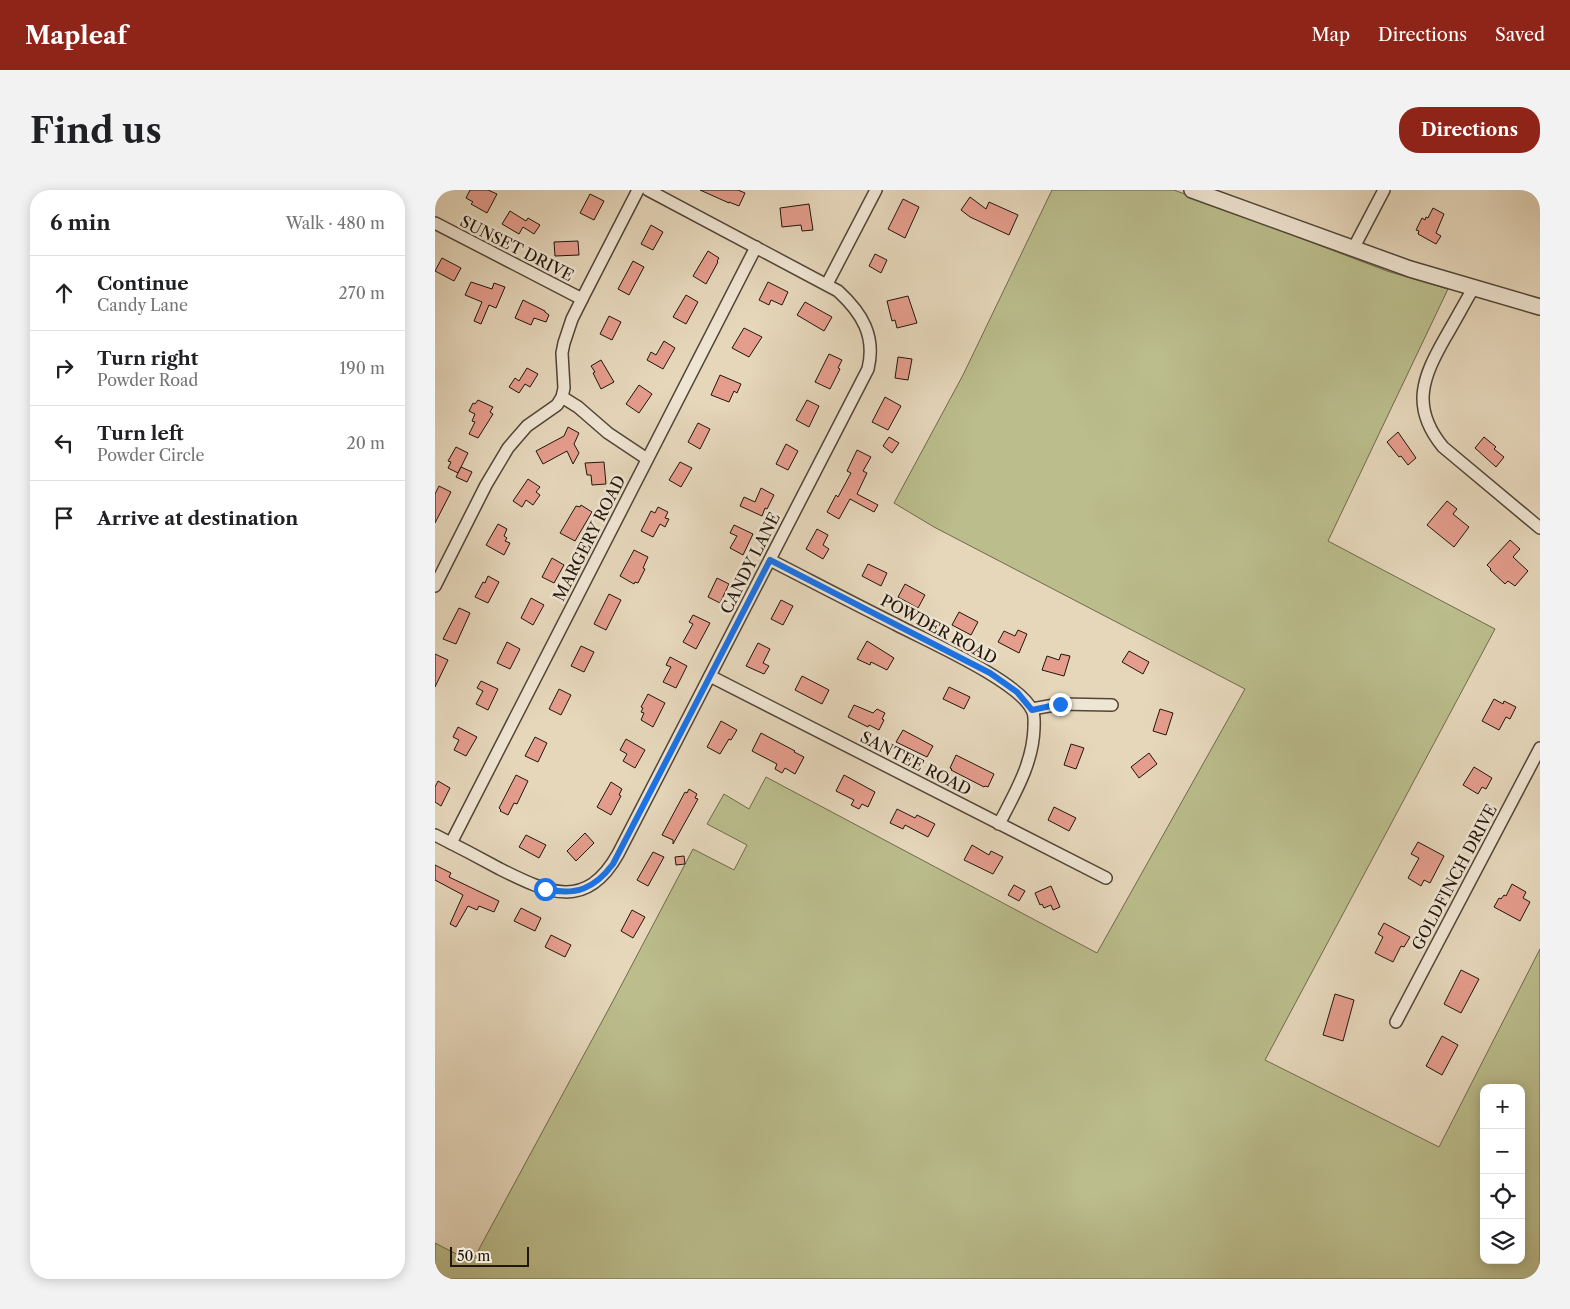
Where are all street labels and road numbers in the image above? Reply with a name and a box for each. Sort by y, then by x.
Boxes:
street label: SUNSET DRIVE [457,211,577,285]
street label: MARGERY ROAD [549,472,629,604]
street label: CANDY LANE [716,509,784,617]
street label: POWDER ROAD [877,590,1001,668]
street label: SANTEE ROAD [857,726,975,800]
street label: GOLDFINCH DRIVE [1407,801,1501,953]

